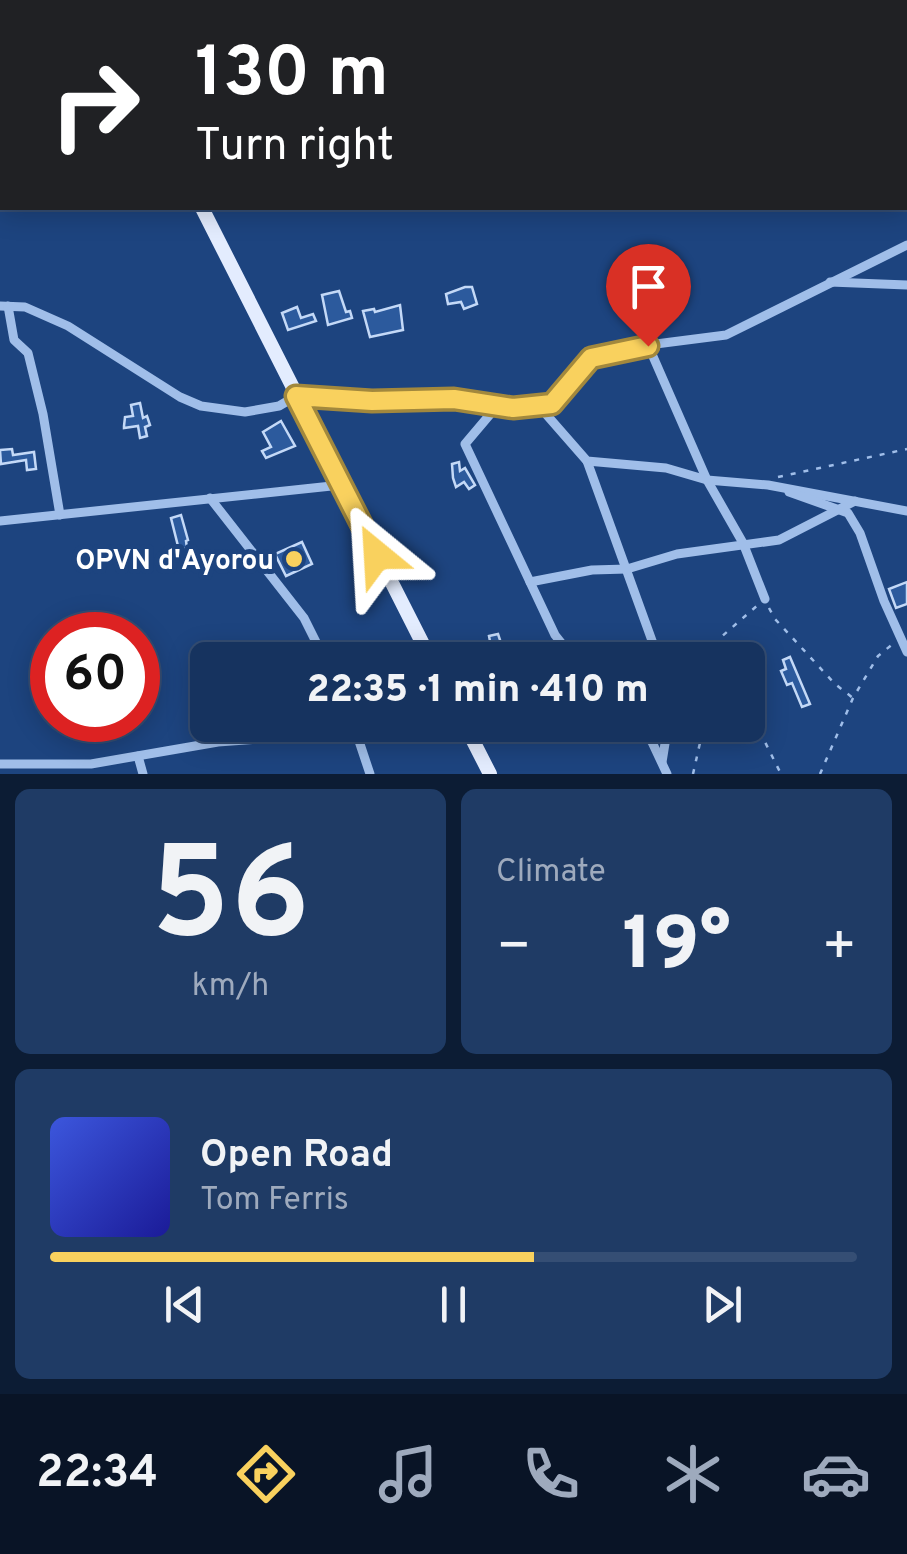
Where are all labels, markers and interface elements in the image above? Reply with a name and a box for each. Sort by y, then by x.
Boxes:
text: 130 m [195,32,389,121]
icon: right [30,40,160,170]
text: Turn right [195,119,394,176]
pin [606,244,691,347]
icon: arrive [621,259,676,314]
position arrow [325,503,429,607]
place label: OPVN d'Ayorou [75,544,274,580]
marker: OPVN d'Ayorou [283,548,305,570]
speed limit sign: 60 [30,612,160,742]
text: 22:35 · 1 min · 410 m [306,667,649,716]
text: 56 [151,819,310,984]
text: Climate [496,853,606,893]
text: 19° [622,901,731,996]
text: − [496,914,531,984]
text: + [822,914,857,984]
text: km/h [192,967,269,1007]
text: Open Road [200,1132,393,1181]
text: Tom Ferris [200,1181,349,1221]
icon: previous [157,1277,212,1332]
icon: pause [426,1277,481,1332]
icon: next [695,1277,750,1332]
icon: directions [231,1439,301,1509]
icon: music [373,1439,443,1509]
icon: phone [516,1439,586,1509]
icon: climate [658,1439,728,1509]
icon: car [801,1439,871,1509]
text: 22:34 [36,1446,158,1503]

